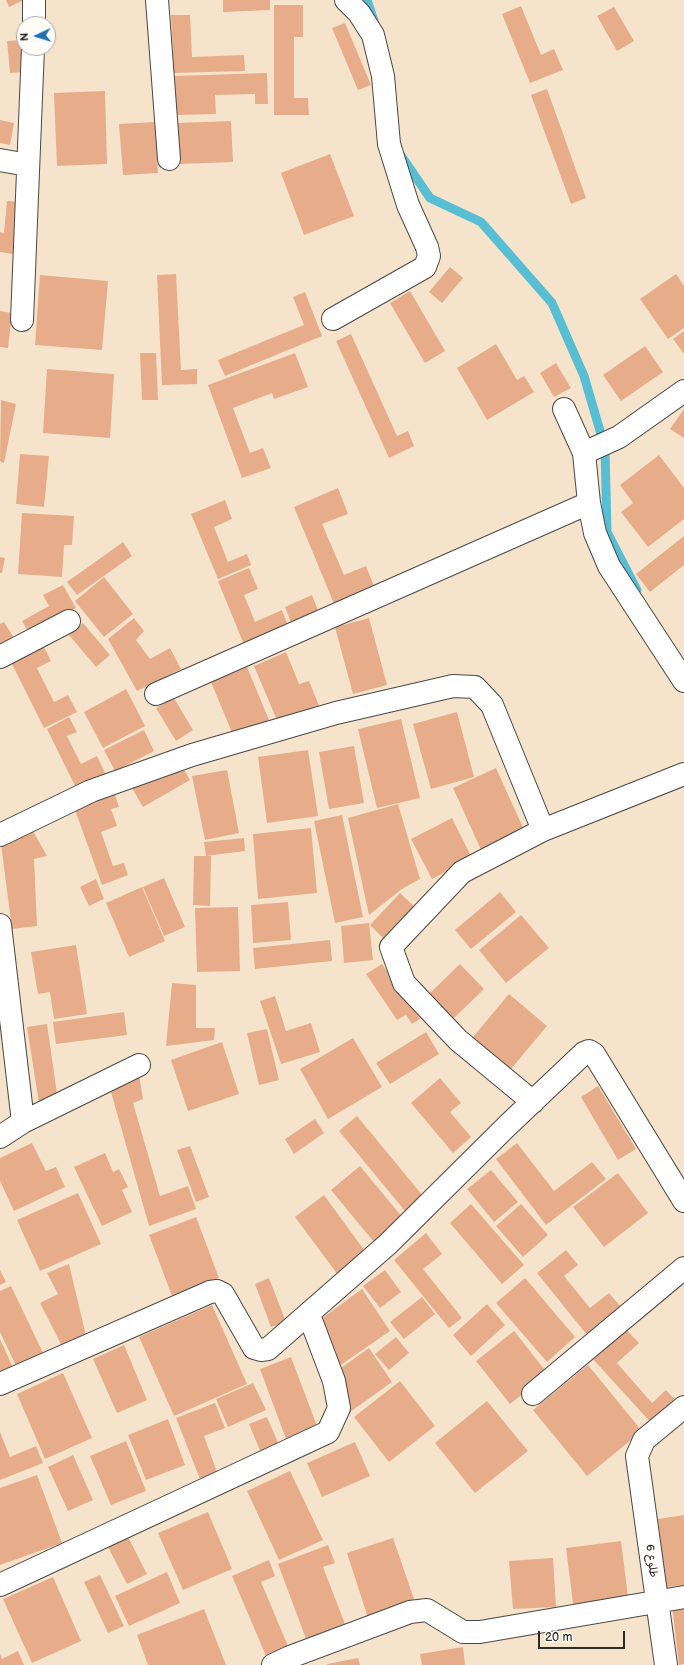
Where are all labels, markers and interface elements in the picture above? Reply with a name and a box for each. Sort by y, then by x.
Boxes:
north arrow [16,16,56,56]
text: N [18,32,31,41]
street label: طلوع 6 [642,1544,660,1578]
scale bar [540,1623,627,1649]
text: 20 m [545,1630,572,1645]

